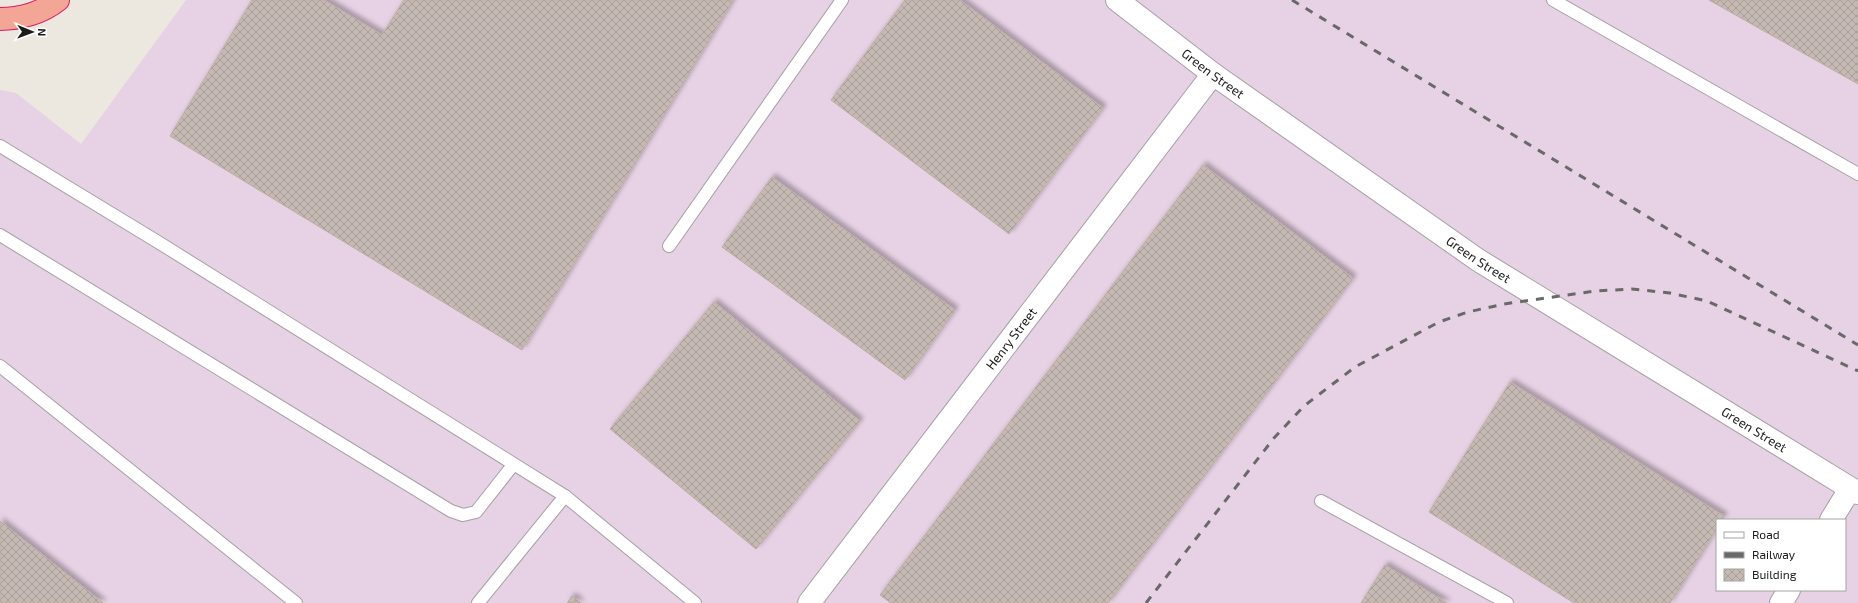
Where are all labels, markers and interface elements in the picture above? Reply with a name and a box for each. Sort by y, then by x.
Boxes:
north arrow [12,12,52,52]
text: N [36,28,49,36]
street label: Green Street [1179,45,1248,102]
street label: Green Street [1443,232,1514,286]
street label: Henry Street [982,304,1040,373]
street label: Green Street [1719,403,1790,456]
legend [1716,519,1846,591]
text: Road [1752,527,1780,541]
text: Railway [1752,547,1796,561]
text: Building [1752,567,1797,581]

